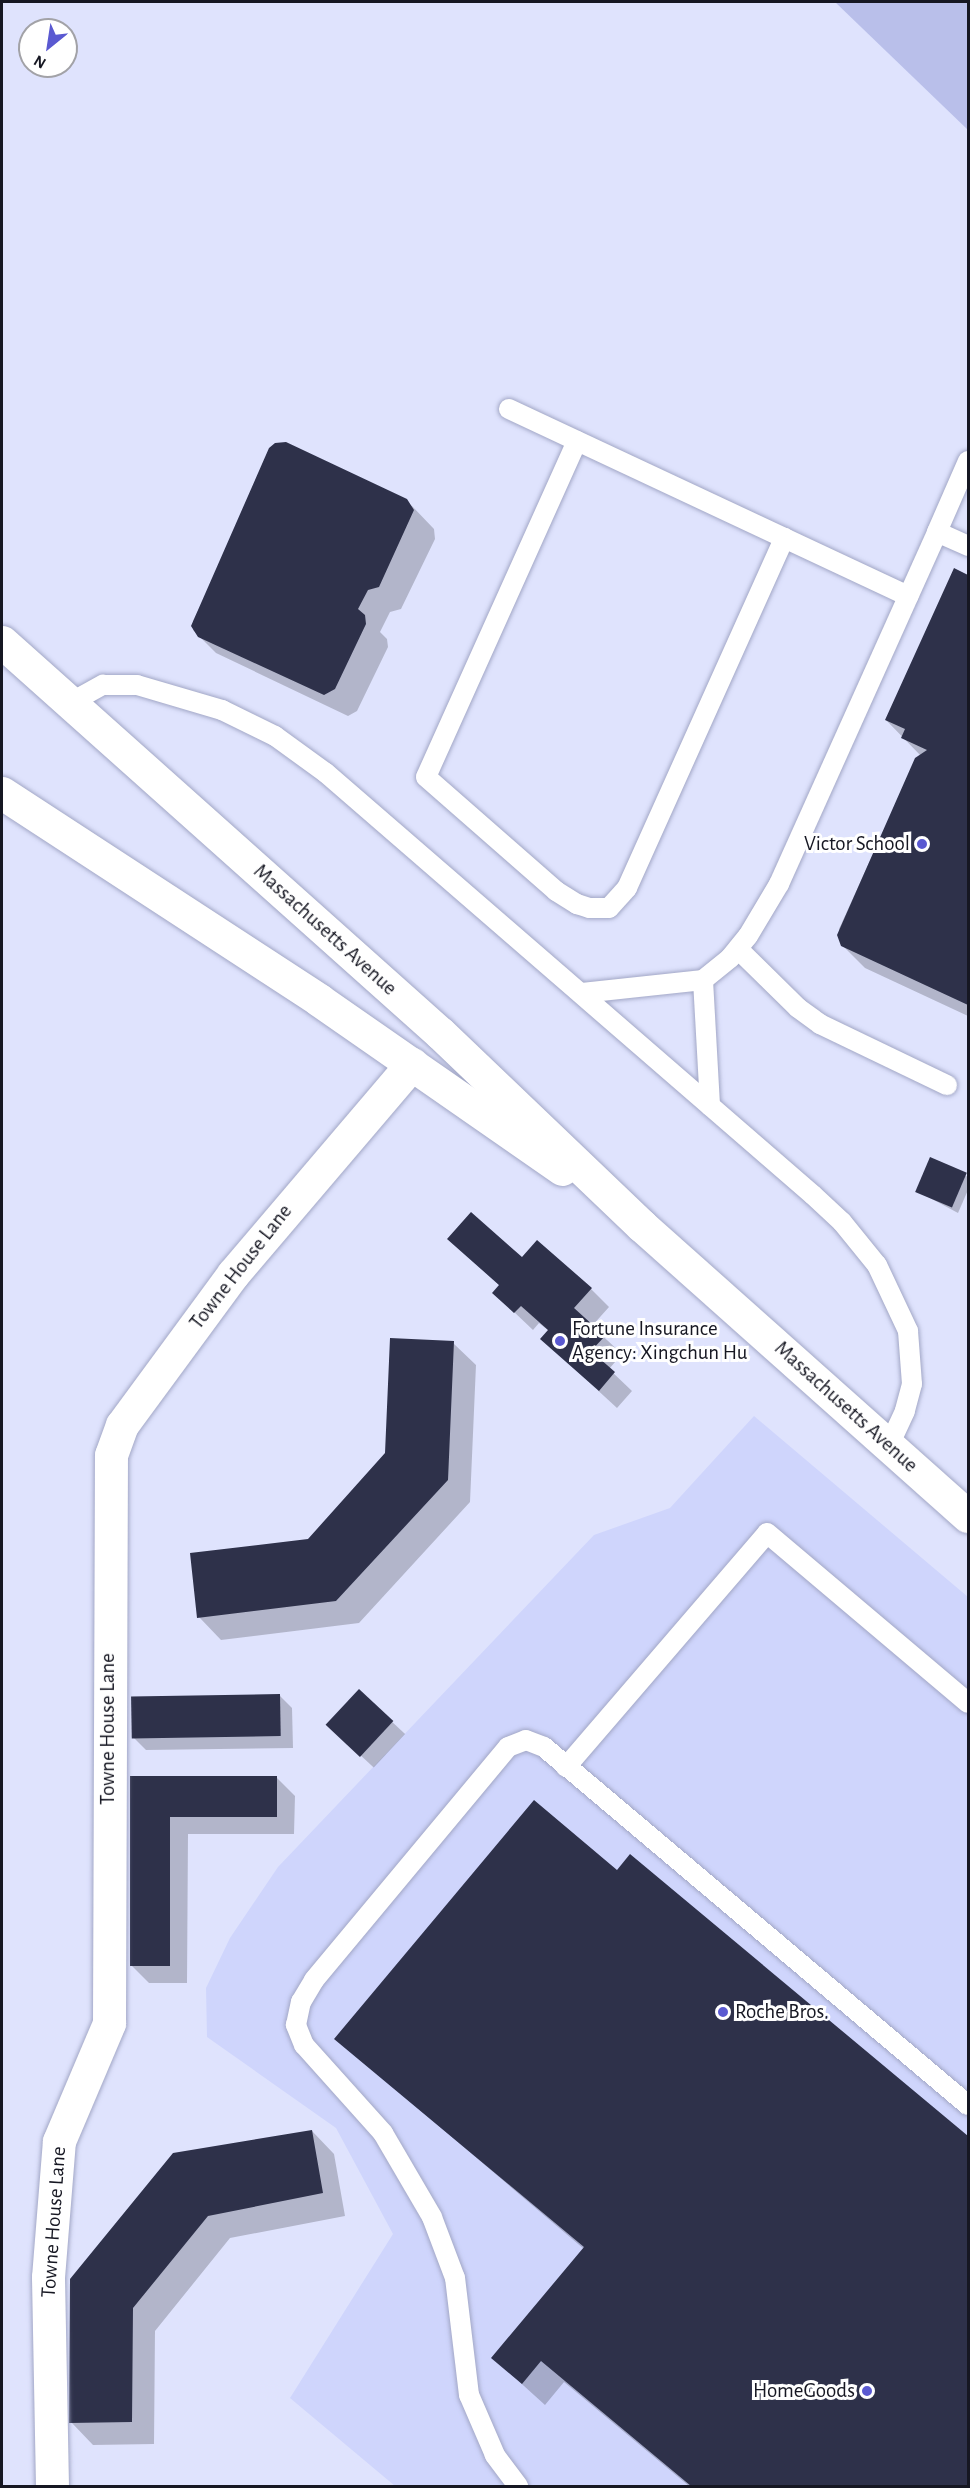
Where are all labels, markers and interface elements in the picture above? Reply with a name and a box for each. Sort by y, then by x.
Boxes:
north arrow [18,18,78,78]
text: N [31,52,49,72]
place label: Victor School [804,831,910,857]
marker: Victor School [915,837,929,851]
street label: Massachusetts Avenue [248,859,402,1001]
street label: Towne House Lane [184,1199,298,1335]
place label: Fortune Insurance Agency: Xingchun Hu [572,1316,747,1366]
marker: Fortune Insurance Agency: Xingchun Hu [553,1334,567,1348]
street label: Massachusetts Avenue [769,1336,923,1478]
street label: Towne House Lane [95,1653,121,1805]
place label: Roche Bros. [735,1999,829,2025]
marker: Roche Bros. [716,2005,730,2019]
street label: Towne House Lane [36,2145,72,2299]
place label: HomeGoods [753,2378,855,2404]
marker: HomeGoods [860,2384,874,2398]

